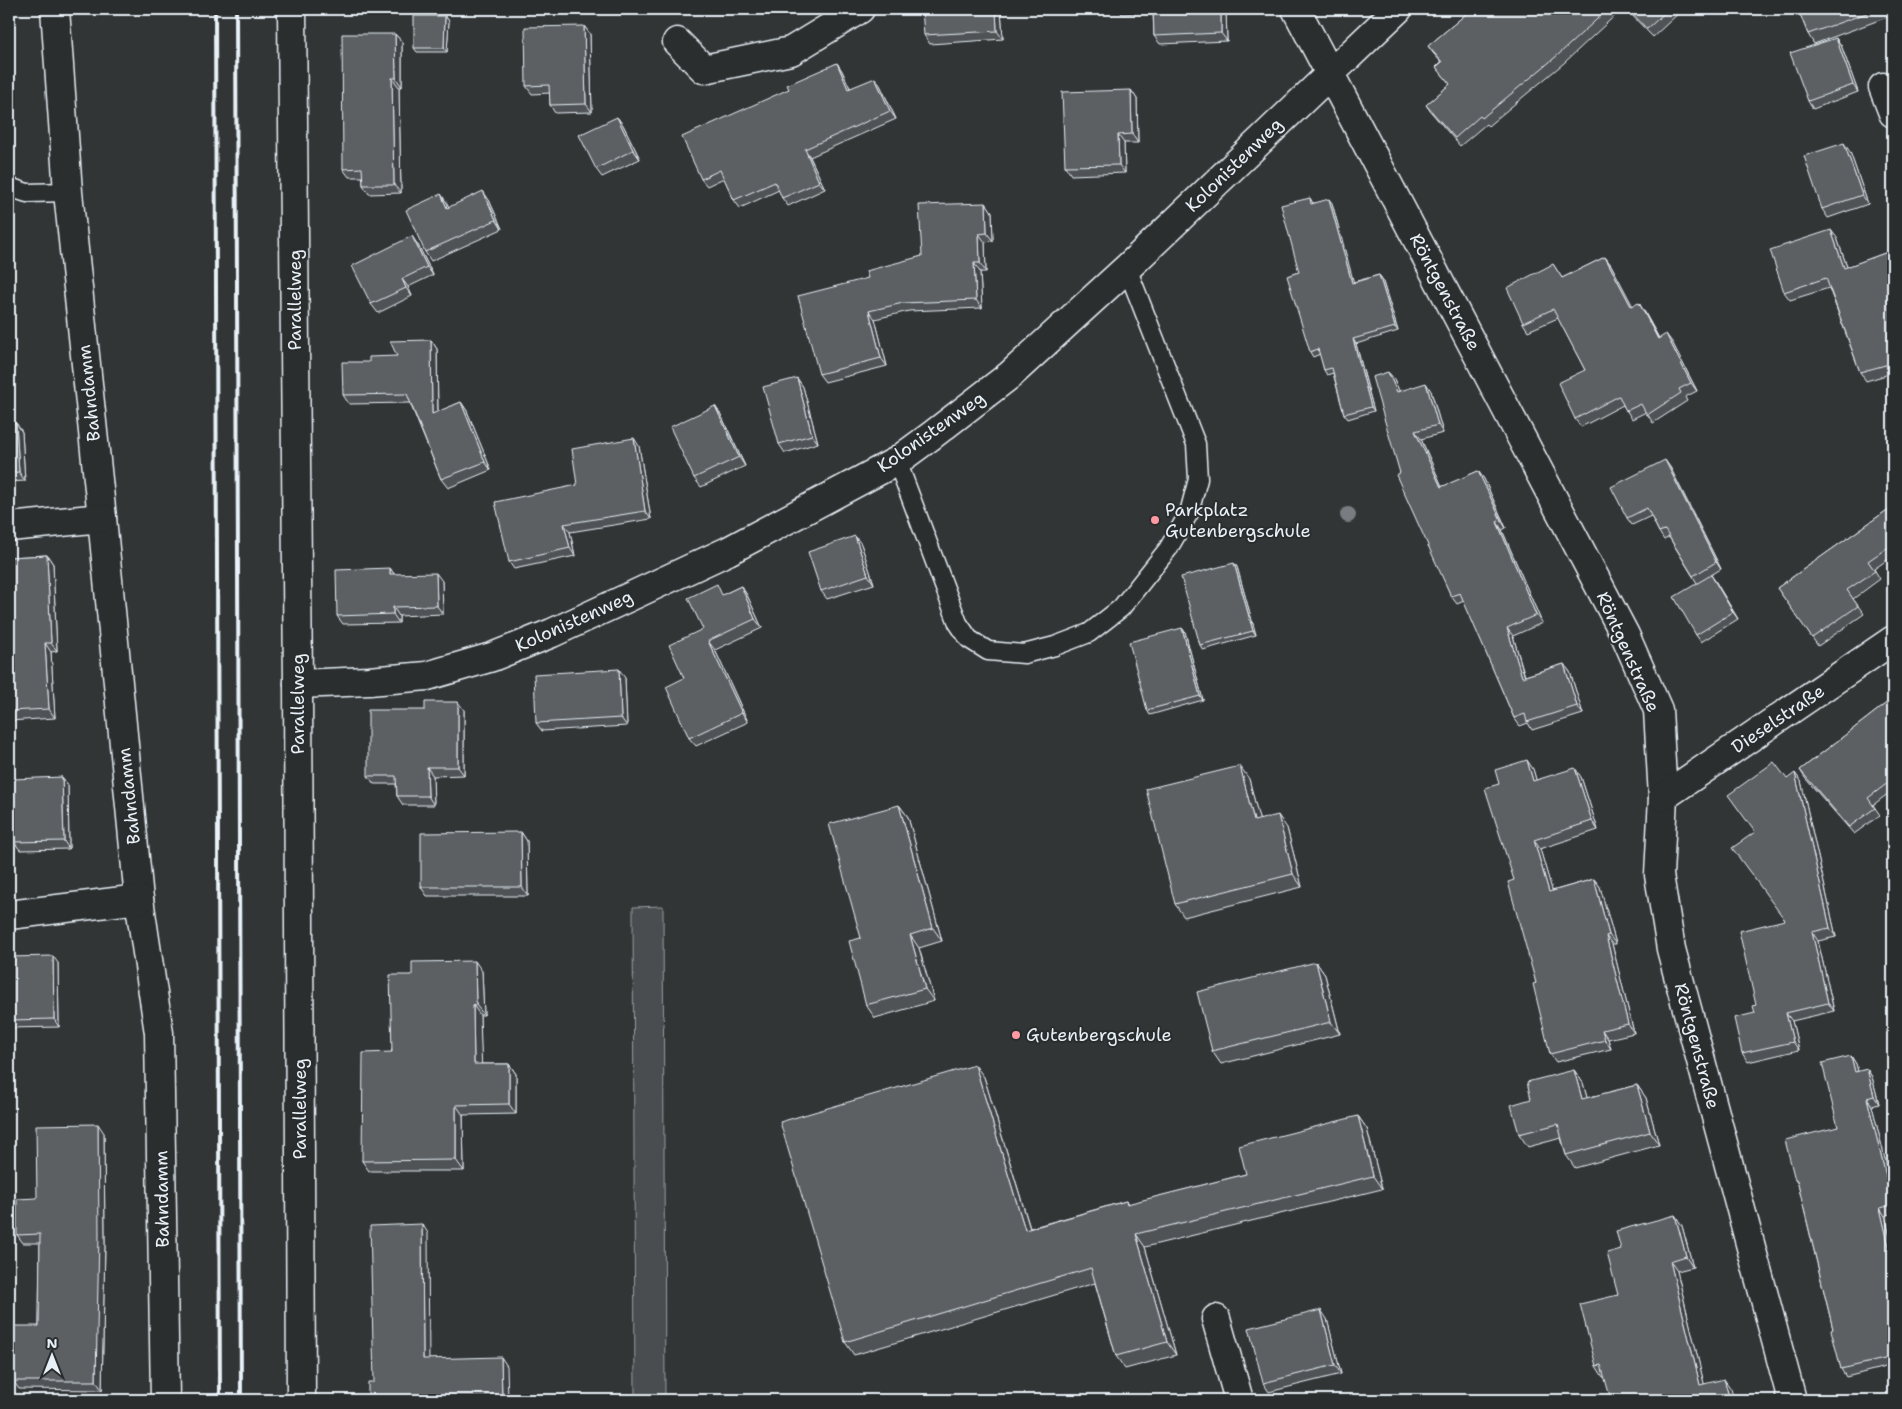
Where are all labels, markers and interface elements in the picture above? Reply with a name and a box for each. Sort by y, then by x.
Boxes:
street label: Kolonistenweg [1180,112,1288,218]
street label: Röntgenstraße [1404,229,1486,355]
street label: Parallelweg [283,249,307,351]
street label: Bahndamm [72,343,106,443]
street label: Kolonistenweg [872,386,990,478]
place label: Parkplatz Gutenbergschule [1165,498,1311,543]
marker: Parkplatz Gutenbergschule [1149,514,1161,526]
street label: Kolonistenweg [511,584,637,658]
street label: Röntgenstraße [1591,588,1665,716]
street label: Parallelweg [286,653,310,755]
street label: Dieselstraße [1727,679,1829,759]
street label: Bahndamm [112,746,146,846]
street label: Röntgenstraße [1669,980,1725,1112]
place label: Gutenbergschule [1026,1023,1172,1047]
marker: Gutenbergschule [1010,1029,1022,1041]
street label: Parallelweg [288,1058,312,1160]
street label: Bahndamm [149,1150,175,1248]
north arrow [28,1332,78,1382]
text: N [46,1334,58,1352]

